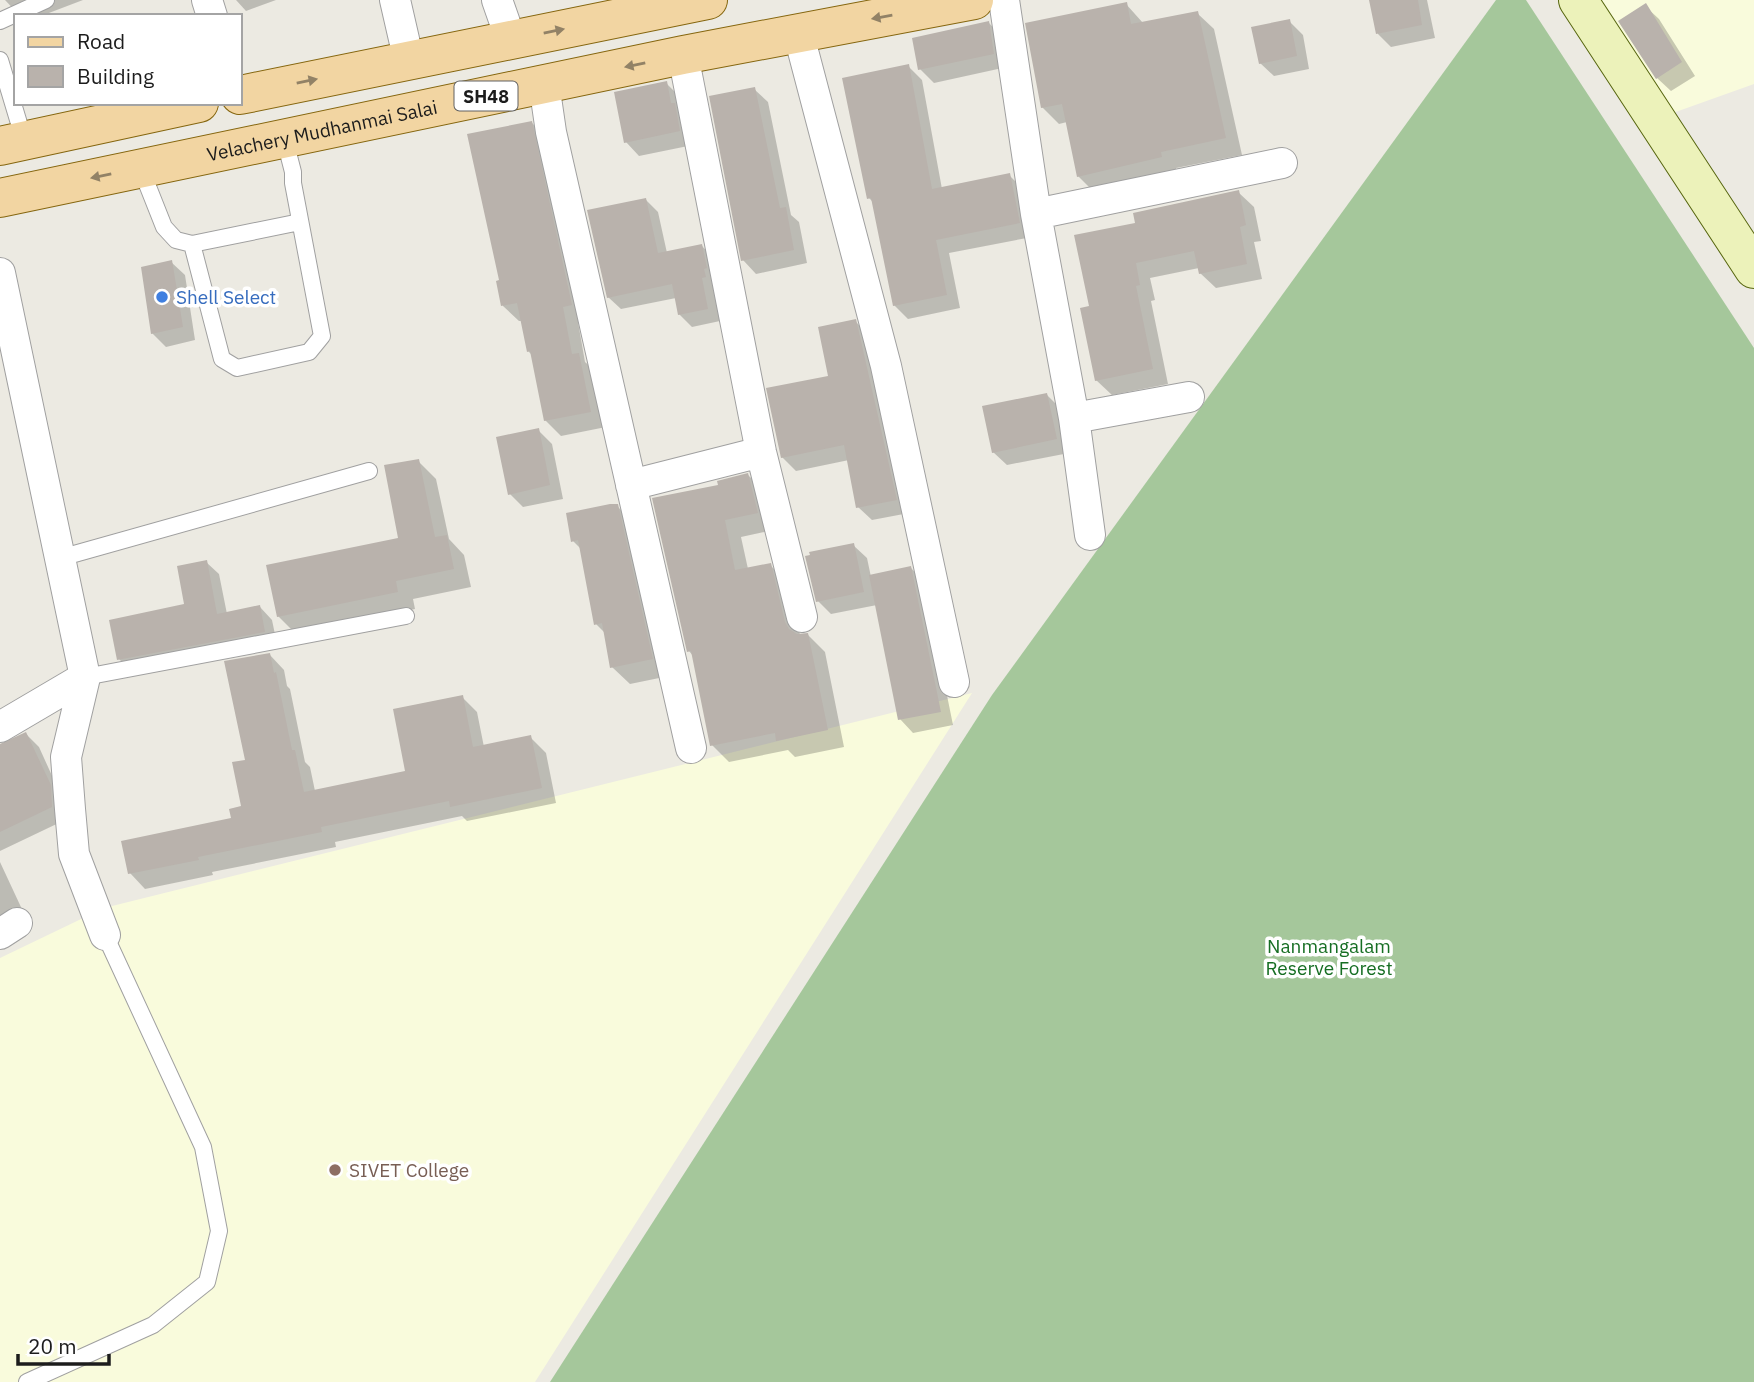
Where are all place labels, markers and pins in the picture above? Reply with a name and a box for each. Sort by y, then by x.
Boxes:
place label: Shell Select [176,285,276,309]
marker: Shell Select [154,289,170,305]
place label: SIVET College [349,1158,469,1182]
marker: SIVET College [327,1162,343,1178]

